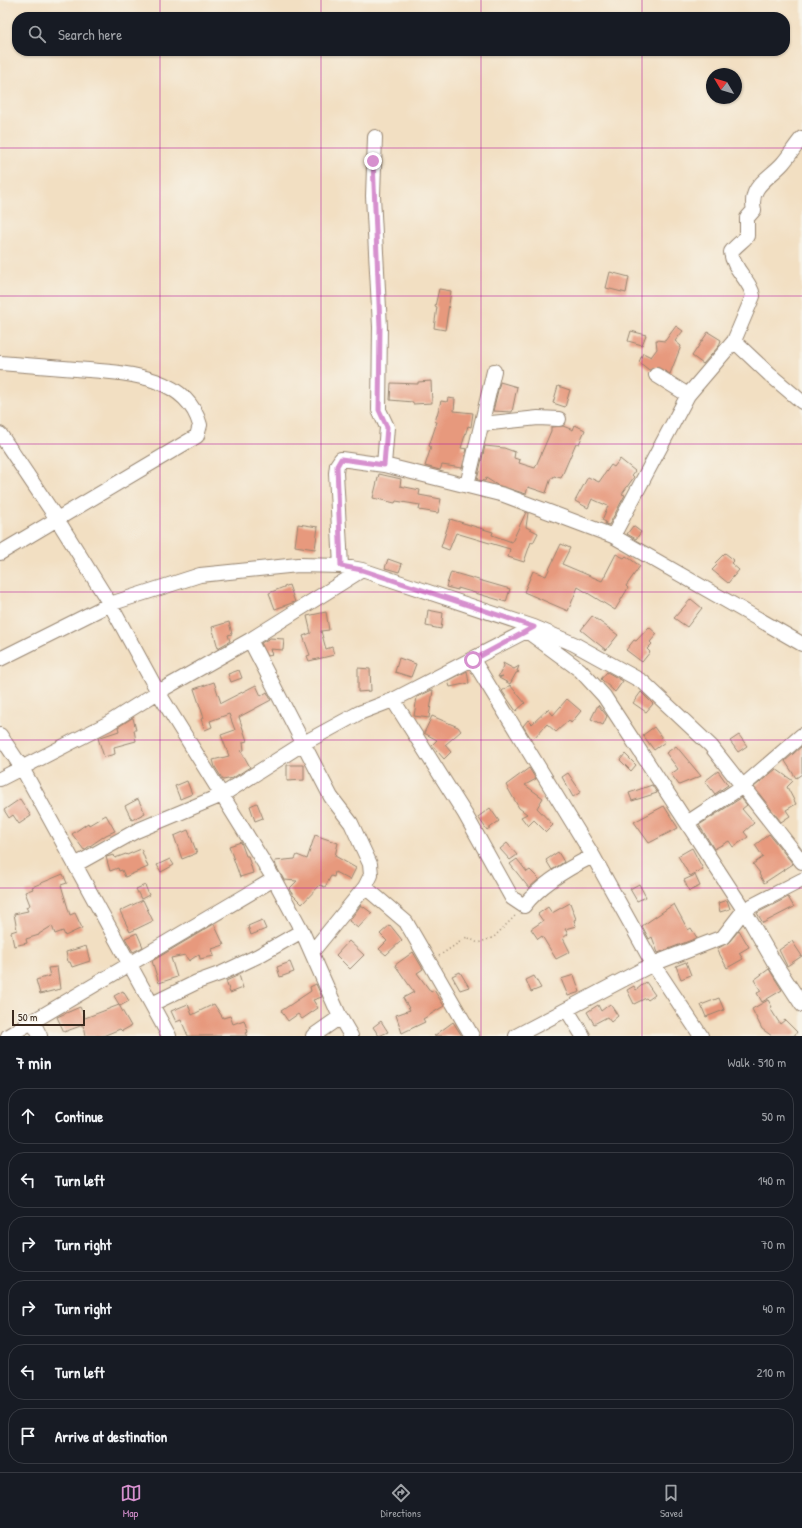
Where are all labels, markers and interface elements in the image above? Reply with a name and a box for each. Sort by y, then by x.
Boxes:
search box [12,12,790,56]
icon: search [26,23,48,45]
text: Search here [58,24,122,45]
north arrow [706,68,742,104]
route end [364,152,382,170]
route start [464,651,482,669]
scale bar [12,1008,85,1027]
text: 50 m [18,1010,38,1024]
text: 7 min [16,1051,51,1074]
text: Walk · 510 m [728,1053,786,1071]
icon: ahead [17,1105,39,1127]
text: Continue [55,1106,103,1127]
text: 50 m [762,1107,785,1125]
icon: left [17,1169,39,1191]
text: Turn left [55,1170,105,1191]
text: 140 m [758,1171,785,1189]
icon: right [17,1233,39,1255]
text: Turn right [55,1234,111,1255]
text: 70 m [761,1235,785,1253]
icon: right [17,1297,39,1319]
text: Turn right [55,1298,111,1319]
text: 40 m [762,1299,785,1317]
icon: left [17,1361,39,1383]
text: Turn left [55,1362,105,1383]
text: 210 m [757,1363,785,1381]
icon: arrive [17,1425,39,1447]
text: Arrive at destination [55,1426,167,1447]
tab: Map [120,1482,142,1520]
tab: Directions [381,1482,421,1520]
tab: Saved [660,1482,682,1520]

